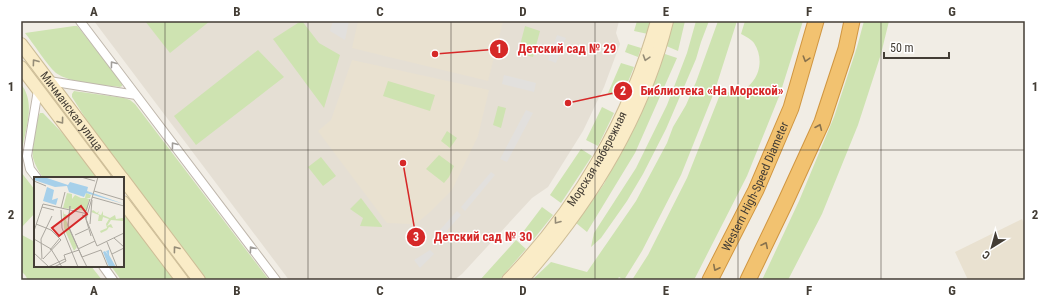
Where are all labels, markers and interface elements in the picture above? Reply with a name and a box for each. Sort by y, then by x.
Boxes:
text: A [90,4,98,19]
text: B [233,4,241,19]
text: C [376,4,384,19]
text: D [519,4,527,19]
text: E [663,4,670,19]
text: F [806,4,812,19]
text: G [948,4,956,19]
scale bar [884,34,949,60]
callout: Детский сад № 29 [489,36,624,61]
text: Детский сад № 29 [518,41,616,56]
text: 50 m [890,41,914,55]
text: 1 [496,42,502,56]
one-way arrow [642,55,651,62]
one-way arrow [802,55,811,62]
one-way arrow [33,60,40,67]
one-way arrow [111,62,118,69]
street label: Мичманская улица [37,69,106,154]
callout: Библиотека «На Морской» [613,78,792,103]
text: 1 [8,79,14,94]
text: 1 [1032,79,1038,94]
text: Библиотека «На Морской» [640,83,784,98]
text: 2 [620,84,626,98]
street label: Морская набережная [564,109,630,209]
one-way arrow [57,117,64,124]
street label: Western High-Speed Diameter [719,119,791,254]
one-way arrow [815,123,823,130]
one-way arrow [171,142,179,149]
inset map [34,177,124,267]
text: 2 [8,207,15,222]
text: 2 [1032,207,1039,222]
one-way arrow [554,217,562,224]
callout: Детский сад № 30 [406,224,540,249]
north arrow [972,227,1012,267]
text: Детский сад № 30 [434,229,532,244]
text: 3 [413,230,419,244]
one-way arrow [760,242,768,249]
one-way arrow [174,246,181,253]
one-way arrow [250,246,257,253]
text: С [980,248,993,262]
one-way arrow [713,263,721,271]
text: A [90,283,98,298]
text: B [233,283,241,298]
text: C [376,283,384,298]
text: D [519,283,527,298]
text: E [663,283,670,298]
text: F [806,283,812,298]
text: G [948,283,956,298]

